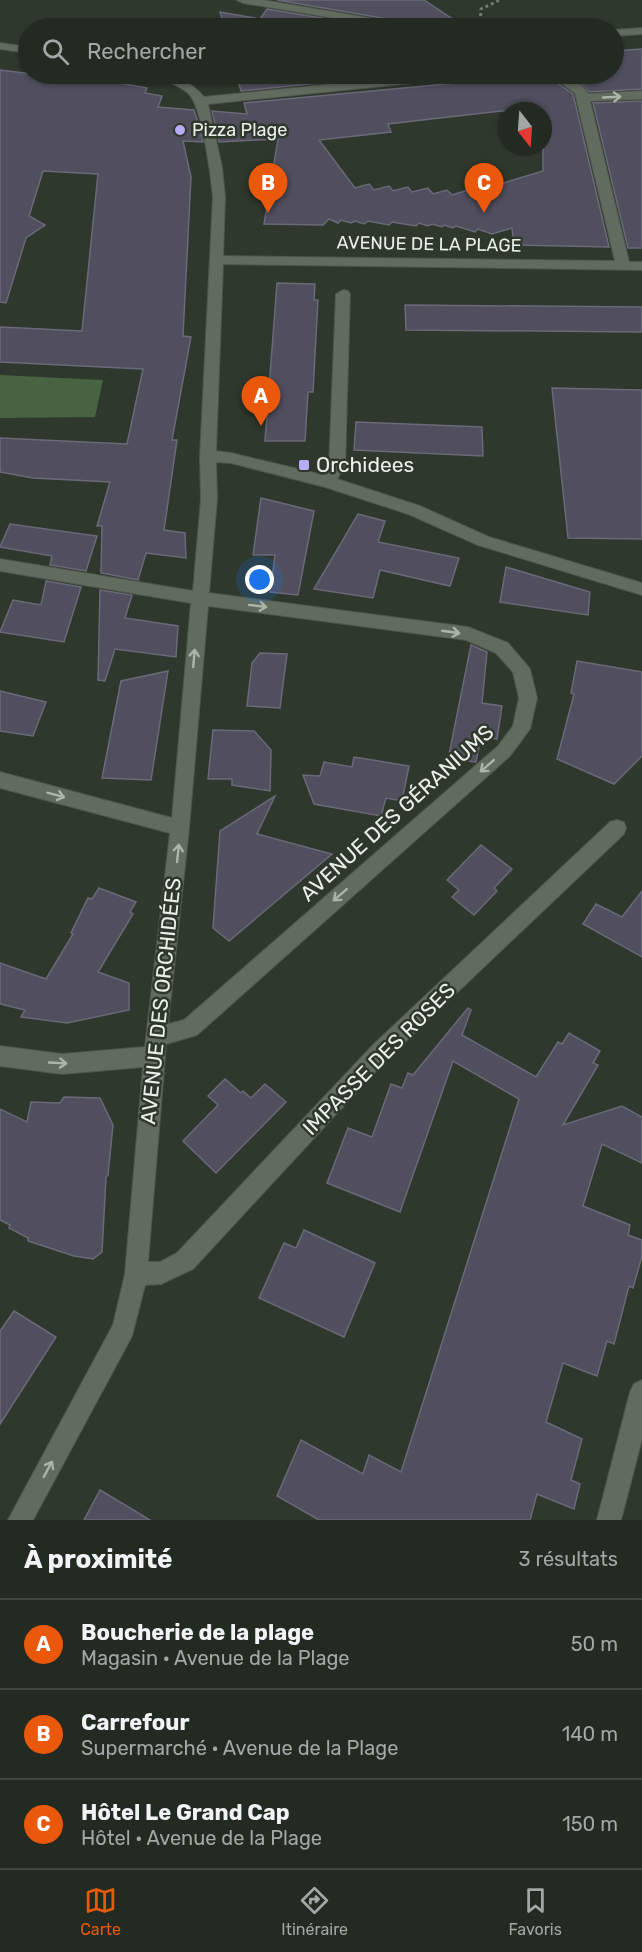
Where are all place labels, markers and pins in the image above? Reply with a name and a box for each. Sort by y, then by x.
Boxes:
place label: Pizza Plage [192,119,287,141]
marker: Pizza Plage [173,123,187,137]
pin: B [248,164,288,213]
pin: C [464,164,504,213]
pin: A [242,376,280,426]
place label: Orchidees [316,452,414,477]
marker: Orchidees [297,458,311,472]

